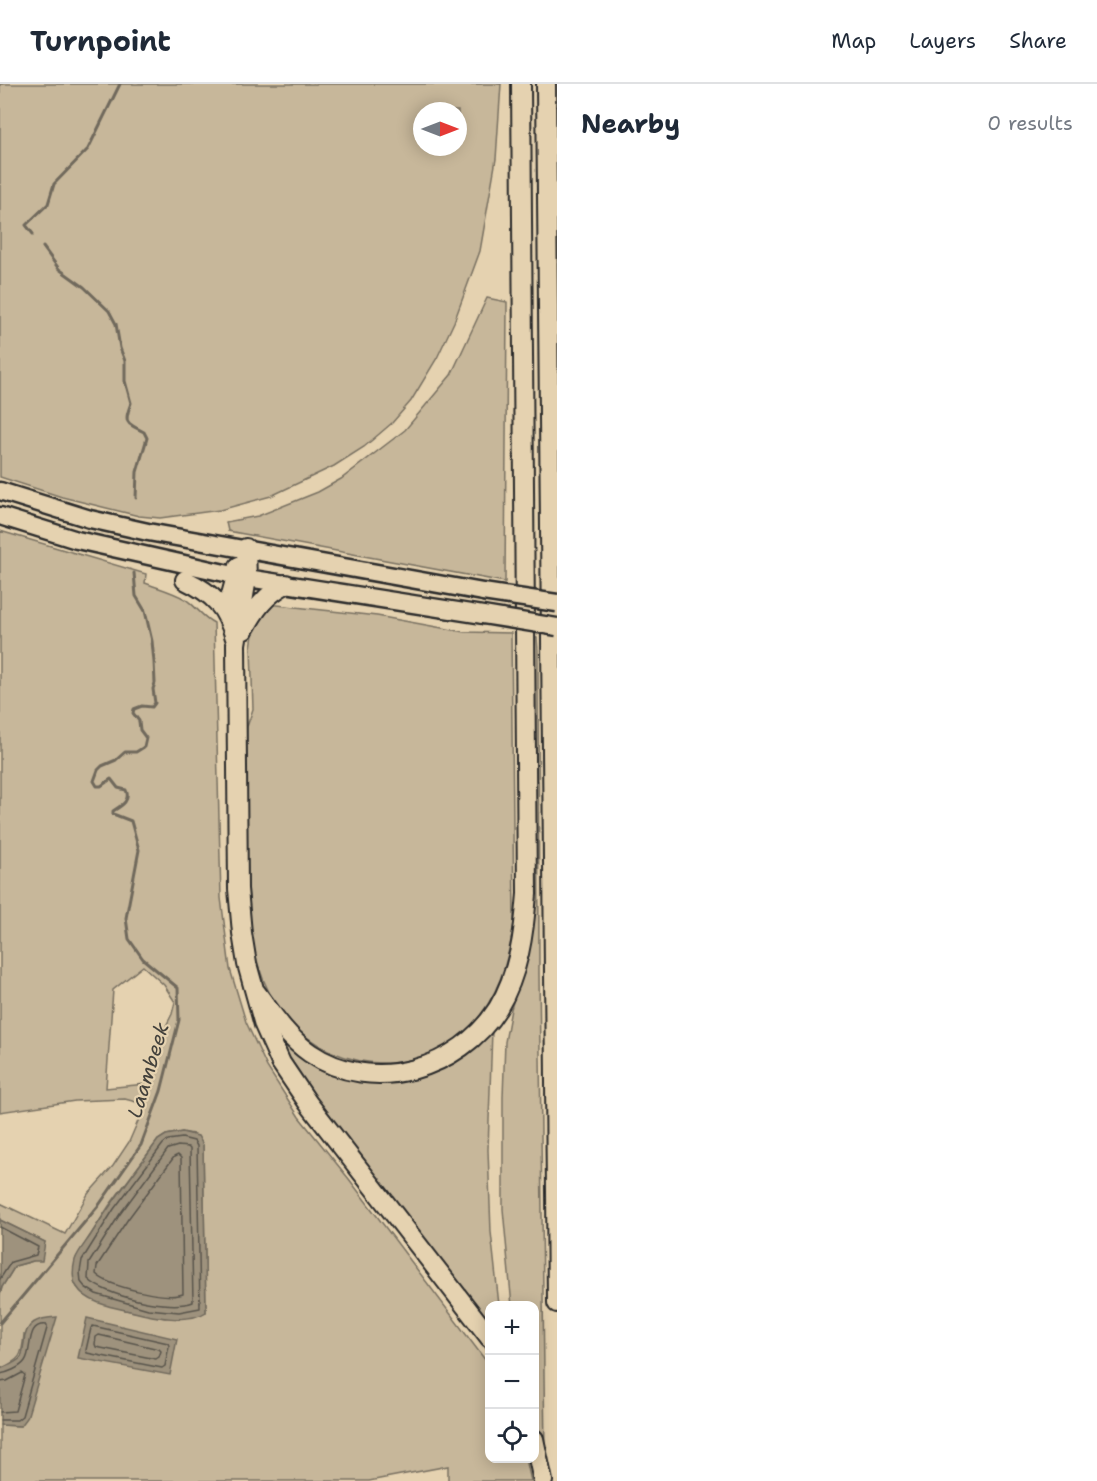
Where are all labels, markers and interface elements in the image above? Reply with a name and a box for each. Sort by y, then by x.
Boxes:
text: Turnpoint [30,22,171,60]
text: Map [831,27,876,55]
text: Layers [909,27,976,55]
text: Share [1009,27,1067,55]
north arrow [413,102,467,156]
text: Nearby [581,106,680,141]
text: 0 results [987,110,1073,136]
water label: Laambeek [121,1019,175,1121]
map controls [485,1301,539,1463]
button: + [485,1301,539,1355]
button: − [485,1355,539,1409]
button: locate [485,1409,539,1463]

